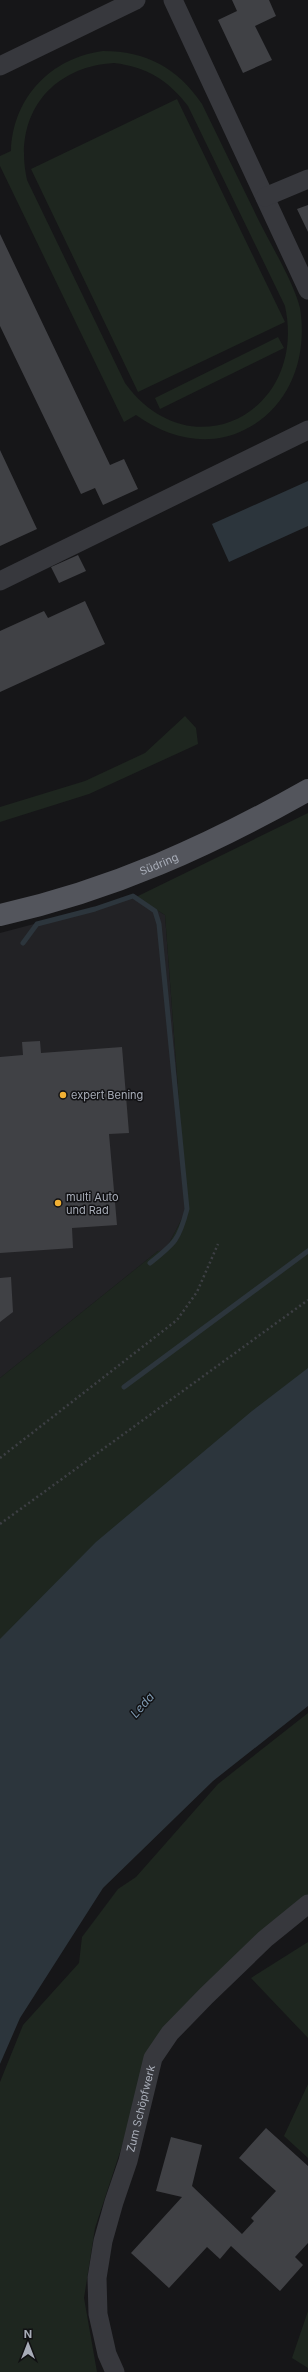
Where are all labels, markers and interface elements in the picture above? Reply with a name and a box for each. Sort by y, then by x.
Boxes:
street label: Südring [137,850,180,878]
place label: expert Bening [71,1088,143,1102]
marker: expert Bening [58,1090,68,1100]
place label: multi Auto und Rad [66,1190,119,1217]
marker: multi Auto und Rad [53,1198,63,1208]
water label: Leda [127,1689,157,1721]
street label: Zum Schöpfwerk [123,2064,158,2154]
north arrow [8,2324,48,2364]
text: N [24,2327,32,2341]

